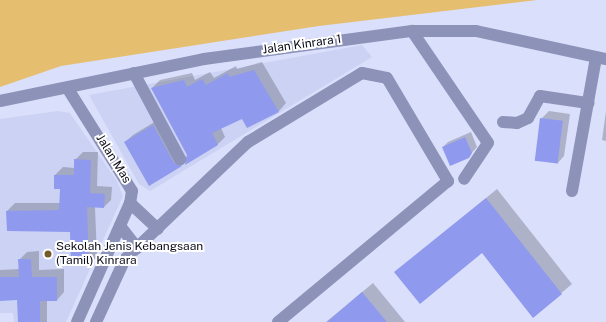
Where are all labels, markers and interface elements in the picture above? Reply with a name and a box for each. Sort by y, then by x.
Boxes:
street label: Jalan Kinrara 1 [262,32,342,58]
street label: Jalan Mas [92,132,134,186]
place label: Sekolah Jenis Kebangsaan (Tamil) Kinrara [56,240,203,268]
marker: Sekolah Jenis Kebangsaan (Tamil) Kinrara [43,249,53,259]

